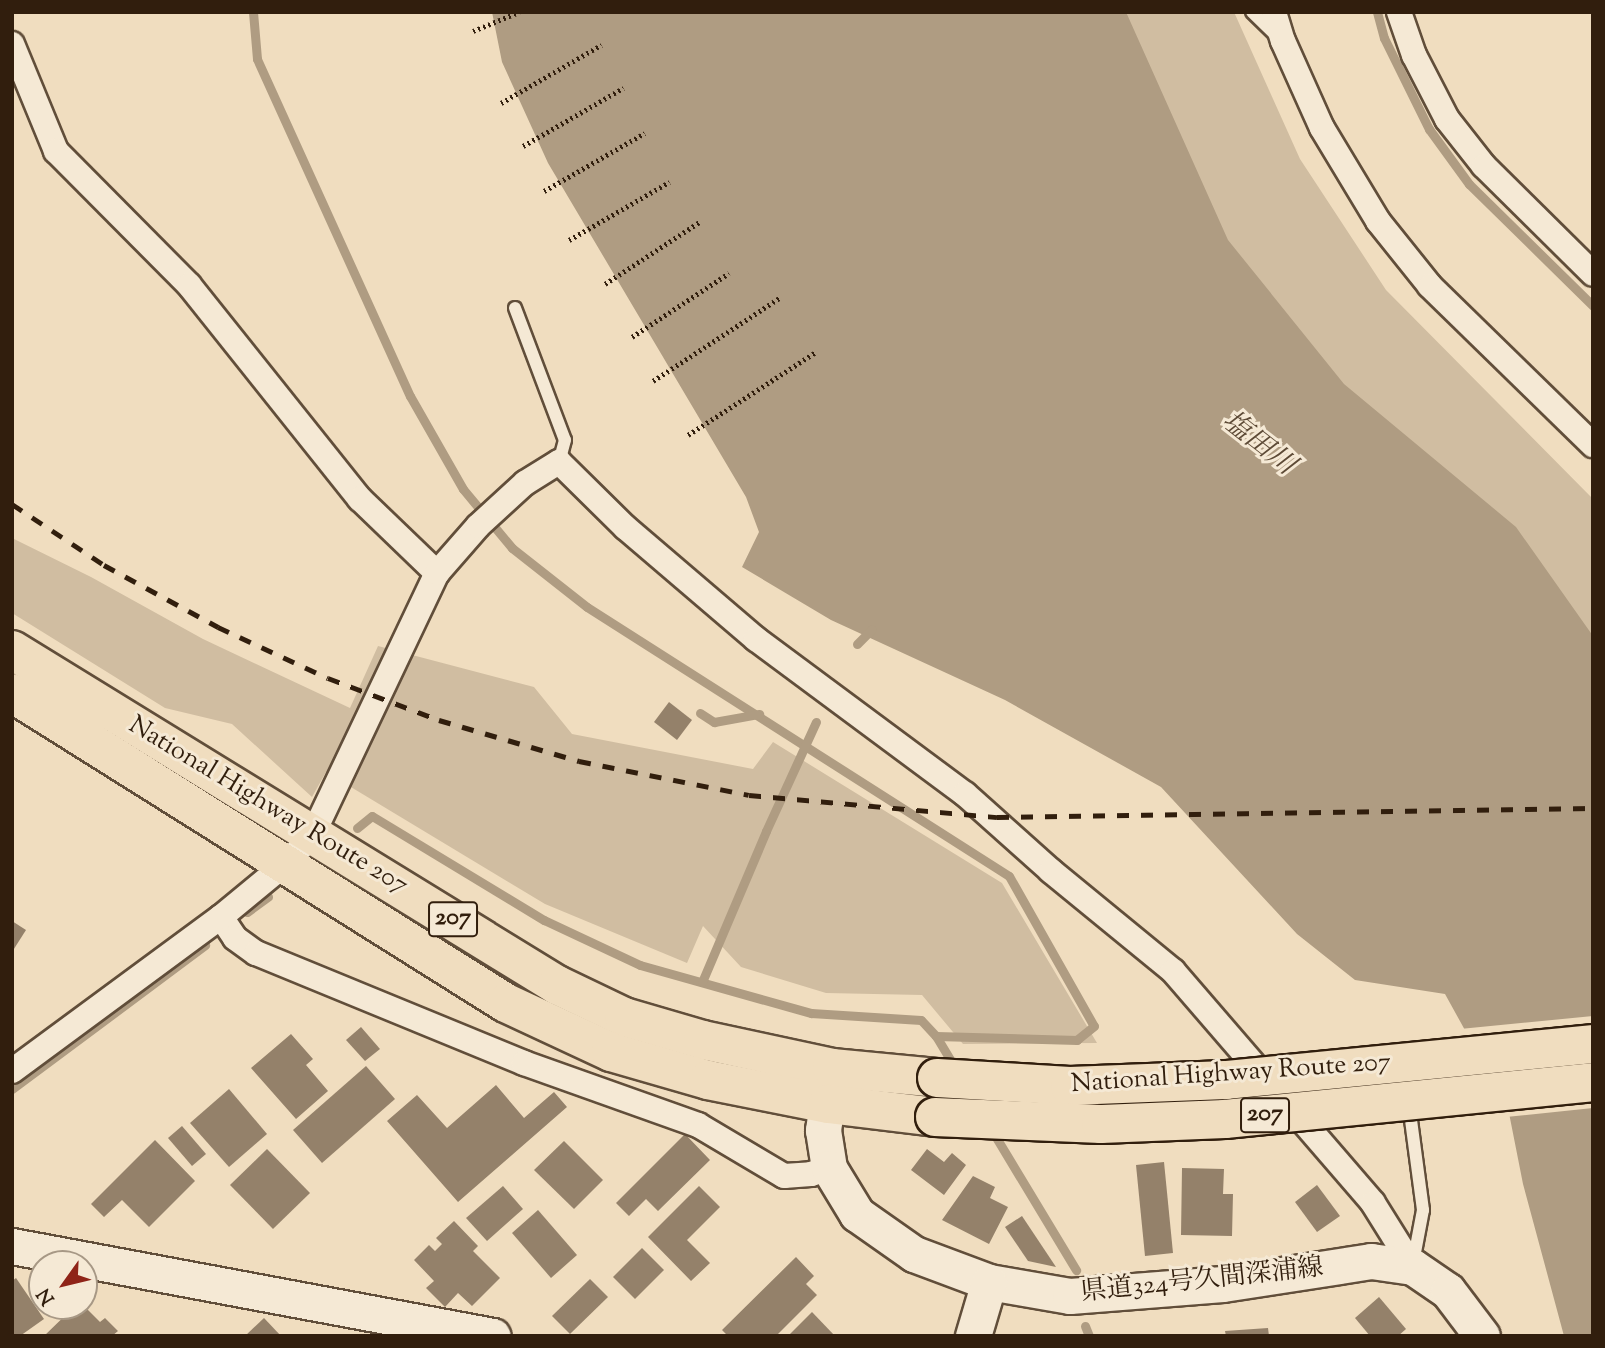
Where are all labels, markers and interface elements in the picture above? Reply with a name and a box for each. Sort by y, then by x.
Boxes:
water label: 塩田川 [1215,405,1301,483]
street label: National Highway Route 207 [123,710,413,902]
road number: 207 [427,898,479,939]
street label: National Highway Route 207 [1070,1047,1392,1101]
road number: 207 [1239,1094,1291,1135]
north arrow [28,1250,98,1320]
street label: 県道324号久間深浦線 [1079,1253,1325,1309]
text: N [31,1282,62,1310]

